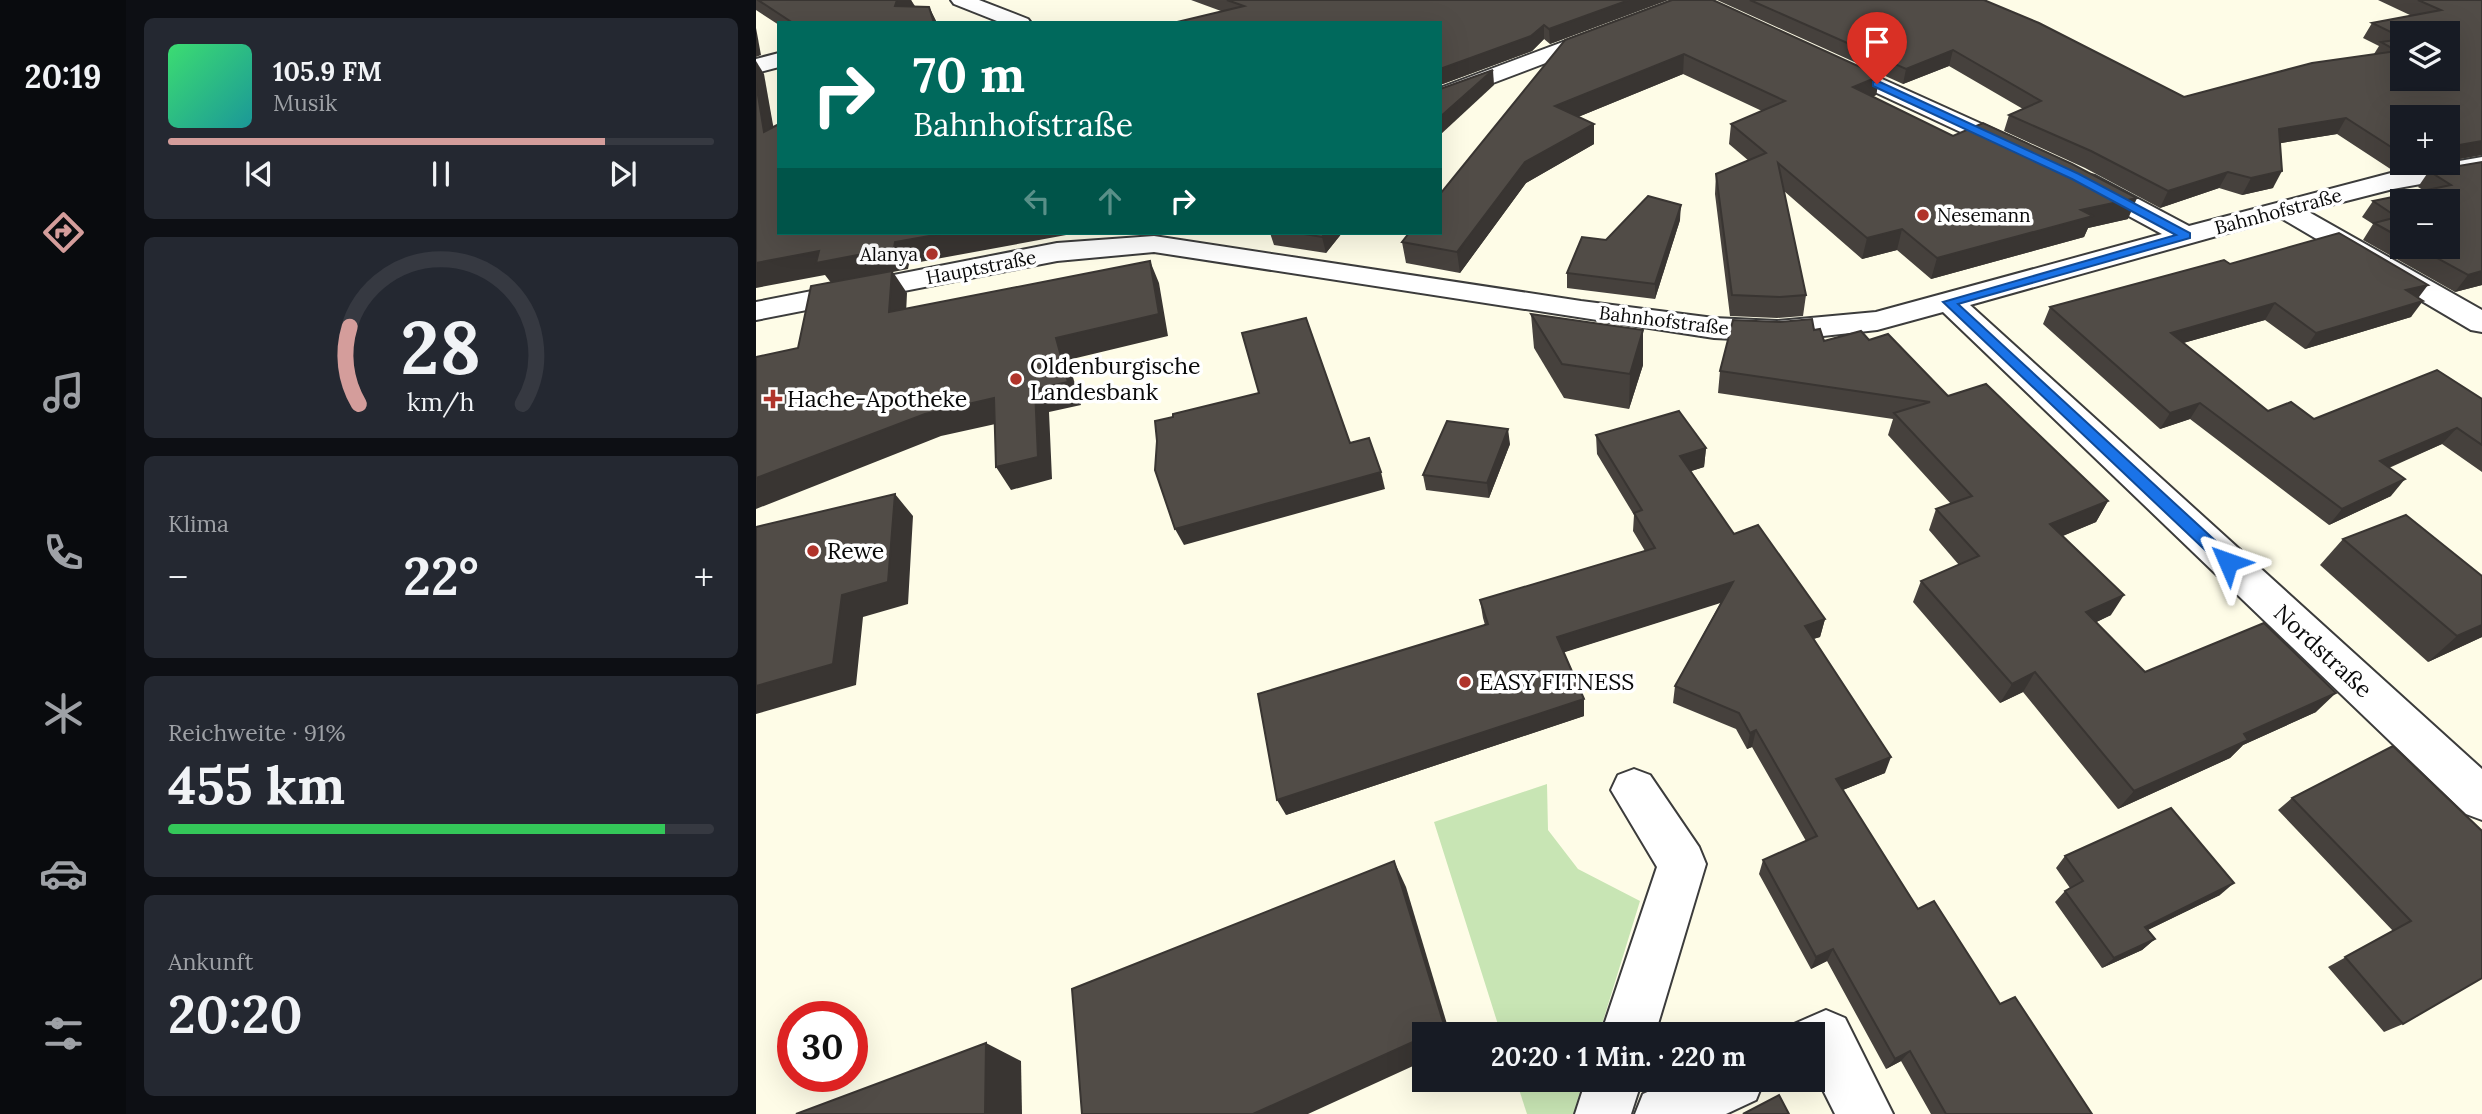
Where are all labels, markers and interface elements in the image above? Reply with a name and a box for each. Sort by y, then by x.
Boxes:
pin [1847,12.0,1907,84]
map controls [2390,21,2460,259]
button: layers [2390,21,2460,91]
icon: arrive [1858,23,1896,61]
text: 70 m [913,43,1025,105]
icon: right [798,49,889,140]
text: 105.9 FM [273,55,382,88]
text: 20:19 [25,56,101,97]
text: Musik [273,88,337,117]
text: Bahnhofstraße [913,104,1133,145]
button: + [2390,105,2460,175]
icon: previous [240,155,278,193]
icon: pause [422,155,460,193]
icon: next [604,155,642,193]
icon: left [1018,182,1056,220]
icon: ahead [1091,182,1129,220]
icon: right [1164,182,1202,220]
street label: Bahnhofstraße [2212,183,2344,239]
button: − [2390,189,2460,259]
place label: Nesemann [1937,203,2031,227]
marker: Nesemann [1915,207,1931,223]
icon: directions [39,208,88,257]
place label: Alanya [859,242,918,266]
street label: Hauptstraße [924,245,1038,289]
marker: Alanya [924,246,940,262]
street label: Bahnhofstraße [1598,300,1730,340]
text: 28 [401,301,481,394]
place label: Oldenburgische Landesbank [1030,351,1201,406]
icon: music [39,368,88,417]
marker: Oldenburgische Landesbank [1008,371,1024,387]
place label: Hache-Apotheke [787,384,967,413]
text: km/h [407,386,475,418]
marker: Hache-Apotheke [765,391,781,407]
text: Klima [168,509,229,538]
position arrow [2191,525,2265,599]
icon: phone [39,528,88,577]
place label: Rewe [827,536,884,565]
text: 22° [403,543,479,609]
marker: Rewe [805,543,821,559]
text: − [168,553,188,601]
text: + [694,553,714,601]
street label: Nordstraße [2268,598,2378,703]
place label: EASY FITNESS [1479,667,1634,696]
marker: EASY FITNESS [1457,674,1473,690]
icon: climate [39,689,88,738]
text: Reichweite · 91% [168,718,345,747]
text: 455 km [168,752,345,818]
icon: car [39,849,88,898]
text: Ankunft [168,947,253,976]
text: 20:20 [168,981,303,1047]
speed limit sign: 30 [777,1001,868,1092]
icon: filters [39,1009,88,1058]
text: 20:20 · 1 Min. · 220 m [1491,1040,1746,1073]

